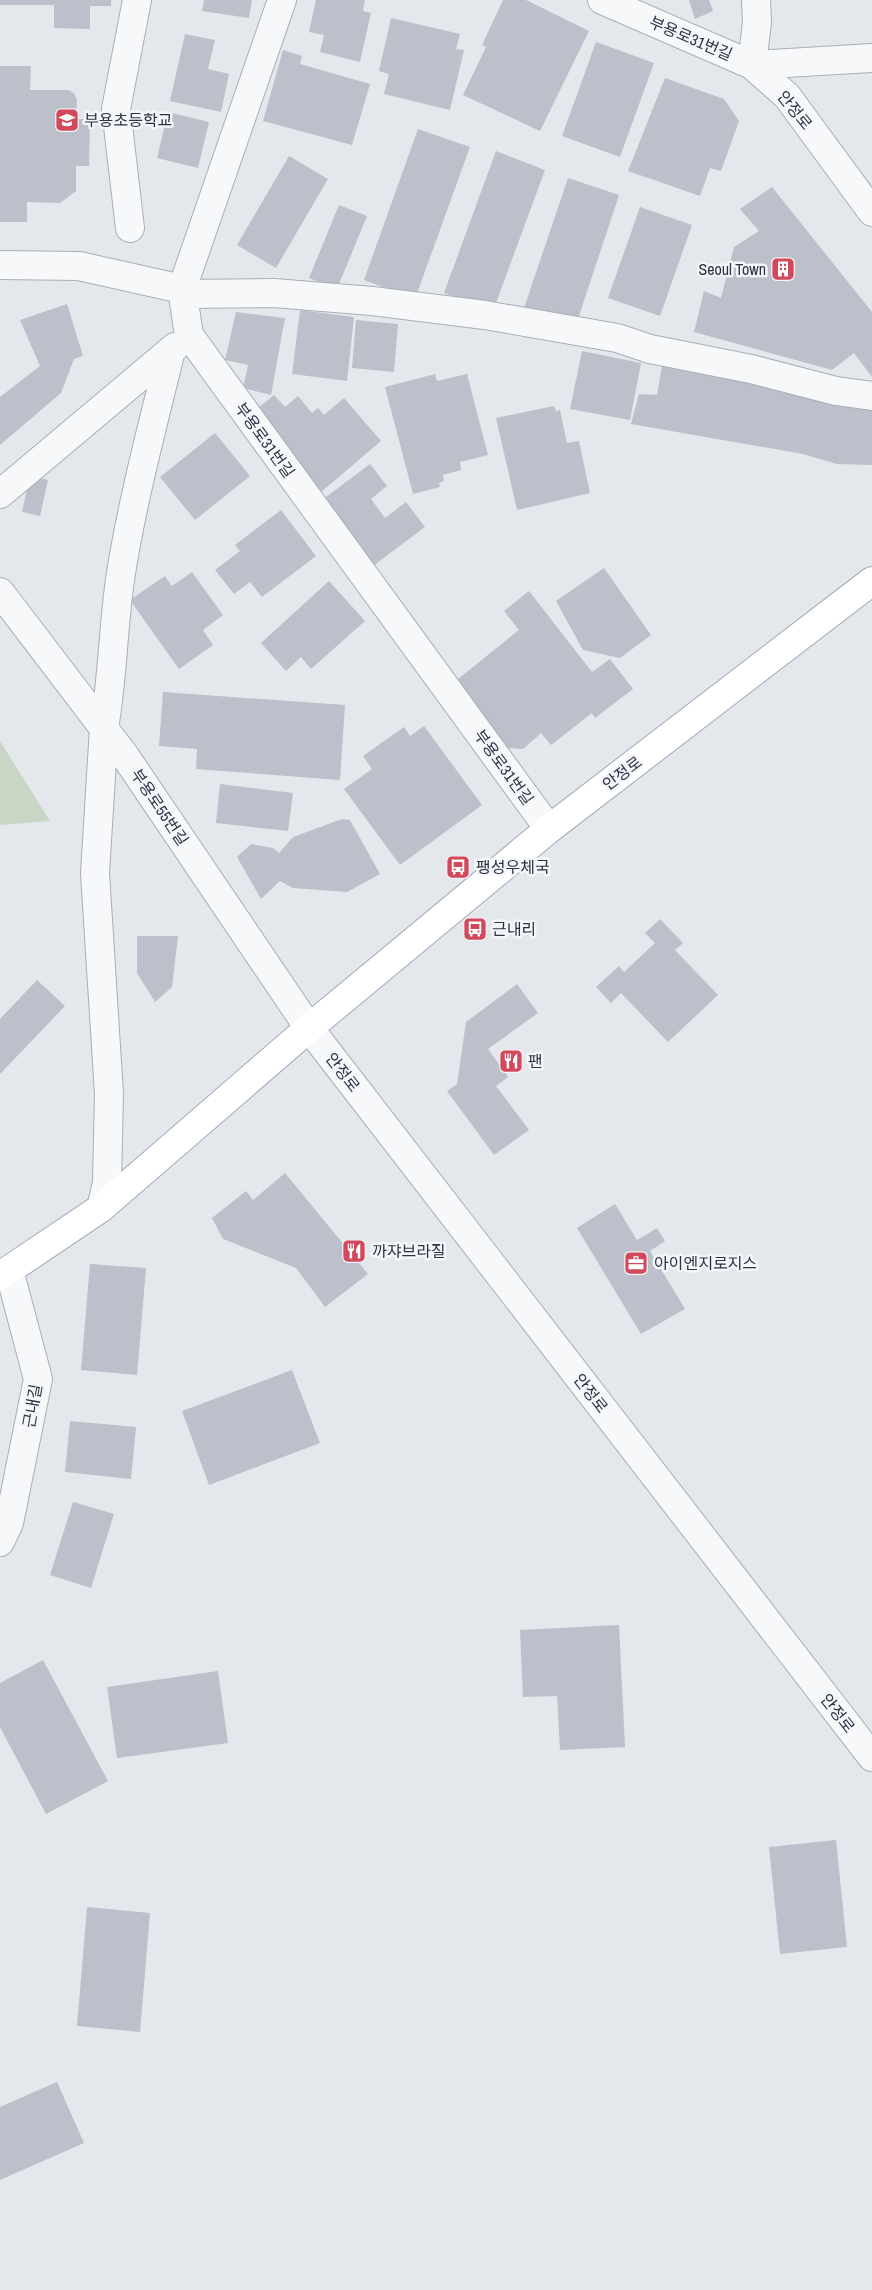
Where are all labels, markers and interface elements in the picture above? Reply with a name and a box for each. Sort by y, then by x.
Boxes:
street label: 부용로31번길 [646,11,736,65]
street label: 안정로 [773,86,818,134]
school or university icon: 부용초등학교 [54,107,80,133]
place label: 부용초등학교 [84,109,172,131]
building icon: Seoul Town [770,256,796,282]
place label: Seoul Town [698,258,766,280]
street label: 부용로31번길 [230,398,300,482]
street label: 부용로31번길 [469,725,539,809]
street label: 안정로 [598,751,646,795]
street label: 부용로55번길 [126,764,194,850]
bus stop icon: 팽성우체국 [445,854,471,880]
place label: 팽성우체국 [476,856,550,878]
bus stop icon: 근내리 [462,916,488,942]
place label: 근내리 [492,918,536,940]
street label: 안정로 [321,1048,365,1096]
restaurant icon: 팬 [498,1048,524,1074]
place label: 팬 [528,1050,543,1072]
restaurant icon: 까쟈브라질 [341,1238,367,1264]
place label: 까쟈브라질 [372,1240,446,1262]
office icon: 아이엔지로지스 [623,1250,649,1276]
place label: 아이엔지로지스 [654,1252,757,1274]
street label: 안정로 [569,1369,613,1417]
street label: 근내길 [17,1382,47,1430]
street label: 안정로 [816,1689,860,1737]

